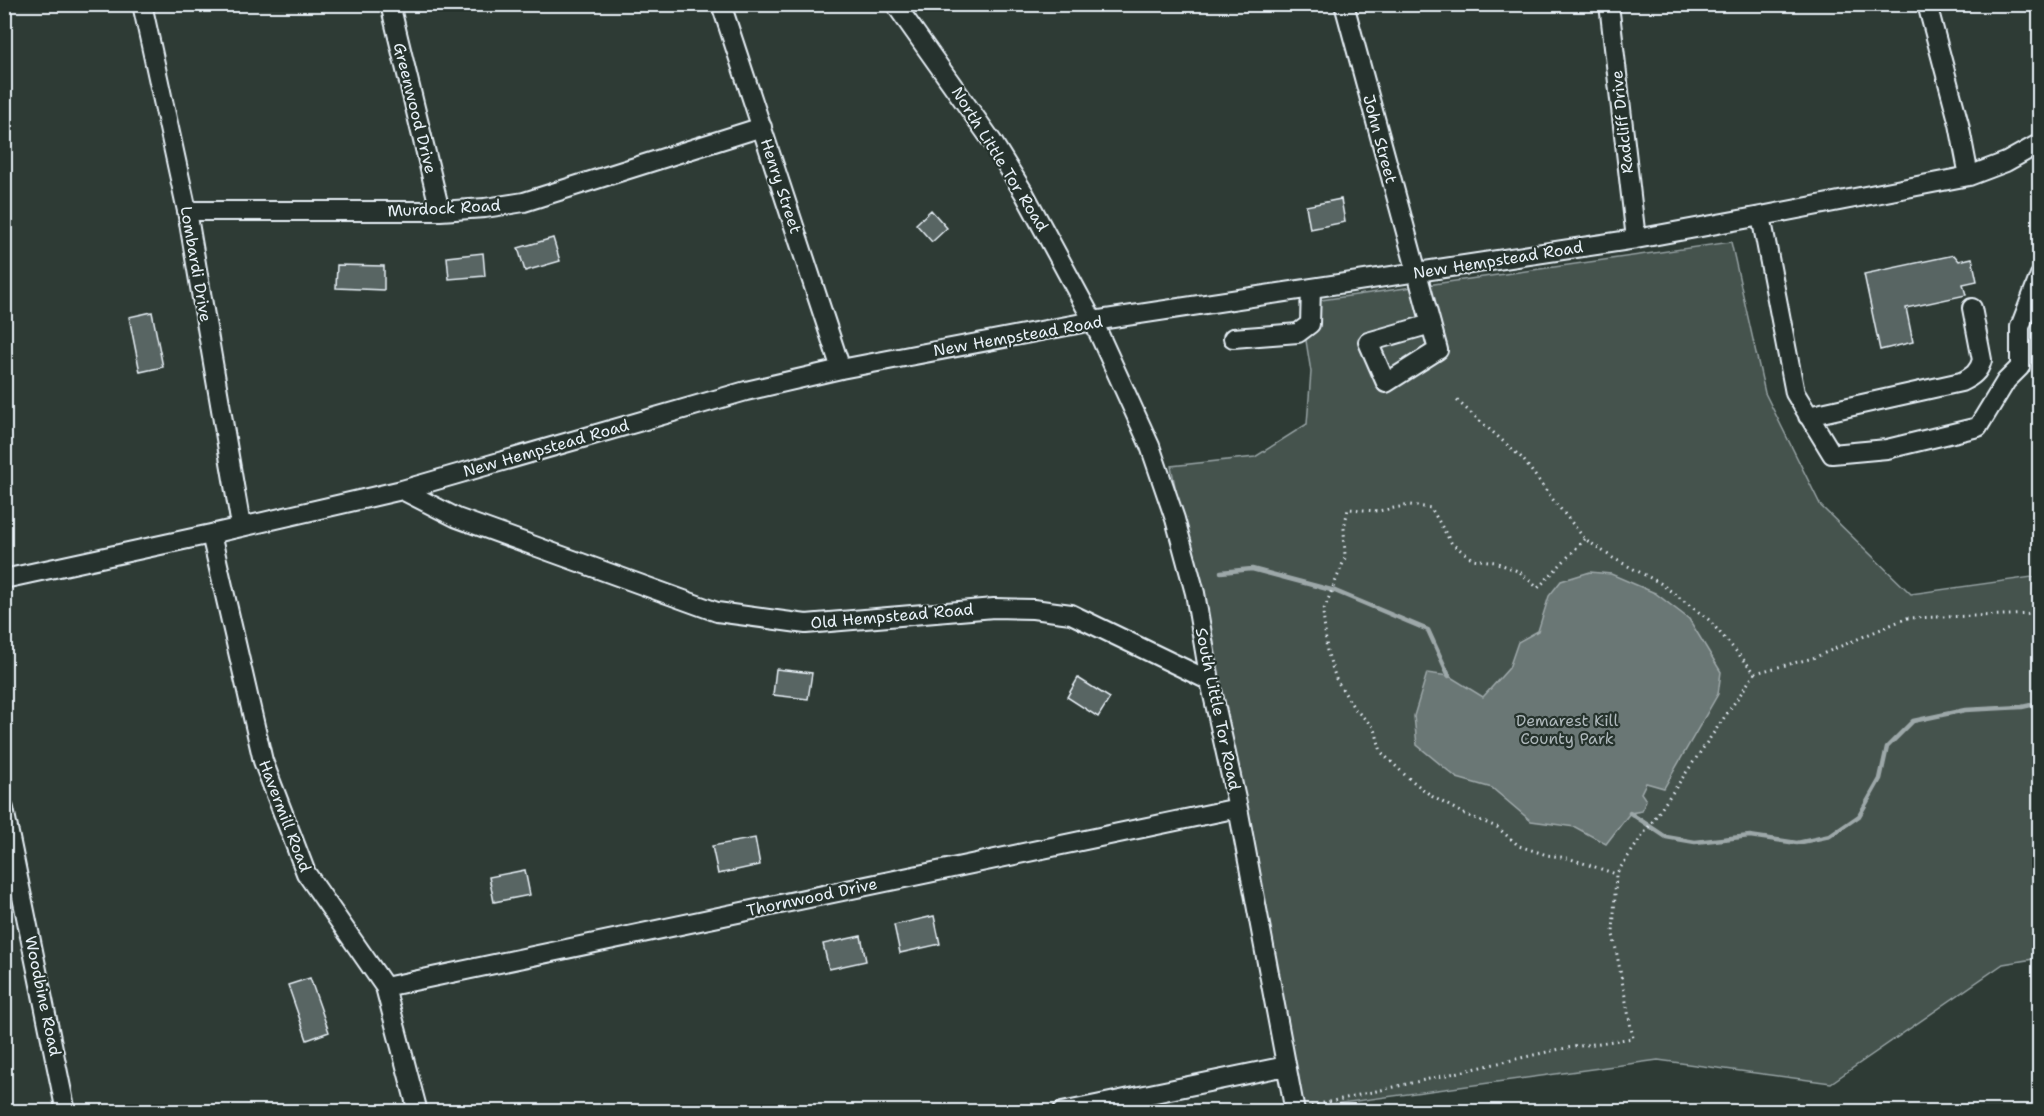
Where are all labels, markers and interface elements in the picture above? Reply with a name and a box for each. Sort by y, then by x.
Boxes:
street label: Greenwood Drive [389,40,441,176]
street label: Radcliff Drive [1606,69,1638,175]
street label: North Little Tor Road [947,83,1053,235]
street label: John Street [1358,92,1402,186]
street label: Henry Street [756,136,806,236]
street label: Murdock Road [387,195,501,221]
street label: Lombardi Drive [175,205,217,323]
street label: New Hempstead Road [1411,236,1585,284]
street label: New Hempstead Road [932,311,1104,361]
street label: New Hempstead Road [461,414,631,482]
street label: Old Hempstead Road [810,598,974,634]
street label: South Little Tor Road [1190,626,1246,792]
park label: Demarest Kill County Park [1516,710,1618,749]
street label: Havermill Road [254,757,316,875]
street label: Thornwood Drive [745,873,879,921]
street label: Woodbine Road [20,934,66,1058]

